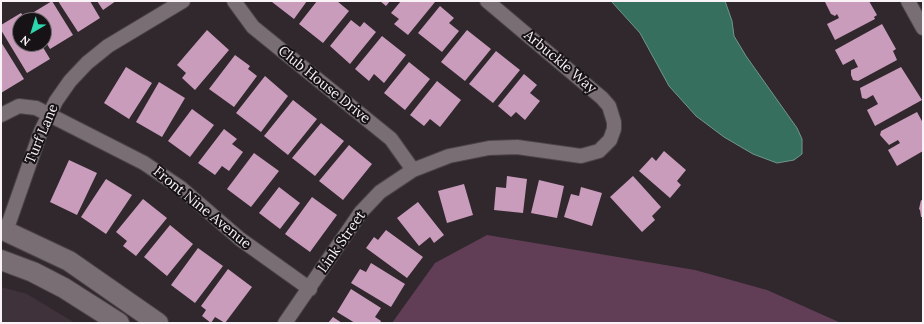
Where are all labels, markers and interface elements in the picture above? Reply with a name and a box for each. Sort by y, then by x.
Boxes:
north arrow [12,12,52,52]
street label: Arbuckle Way [520,27,600,97]
text: N [18,33,33,49]
street label: Club House Drive [275,43,373,127]
street label: Turf Lane [22,102,62,166]
street label: Front Nine Avenue [150,163,254,253]
street label: Link Street [315,208,369,276]

